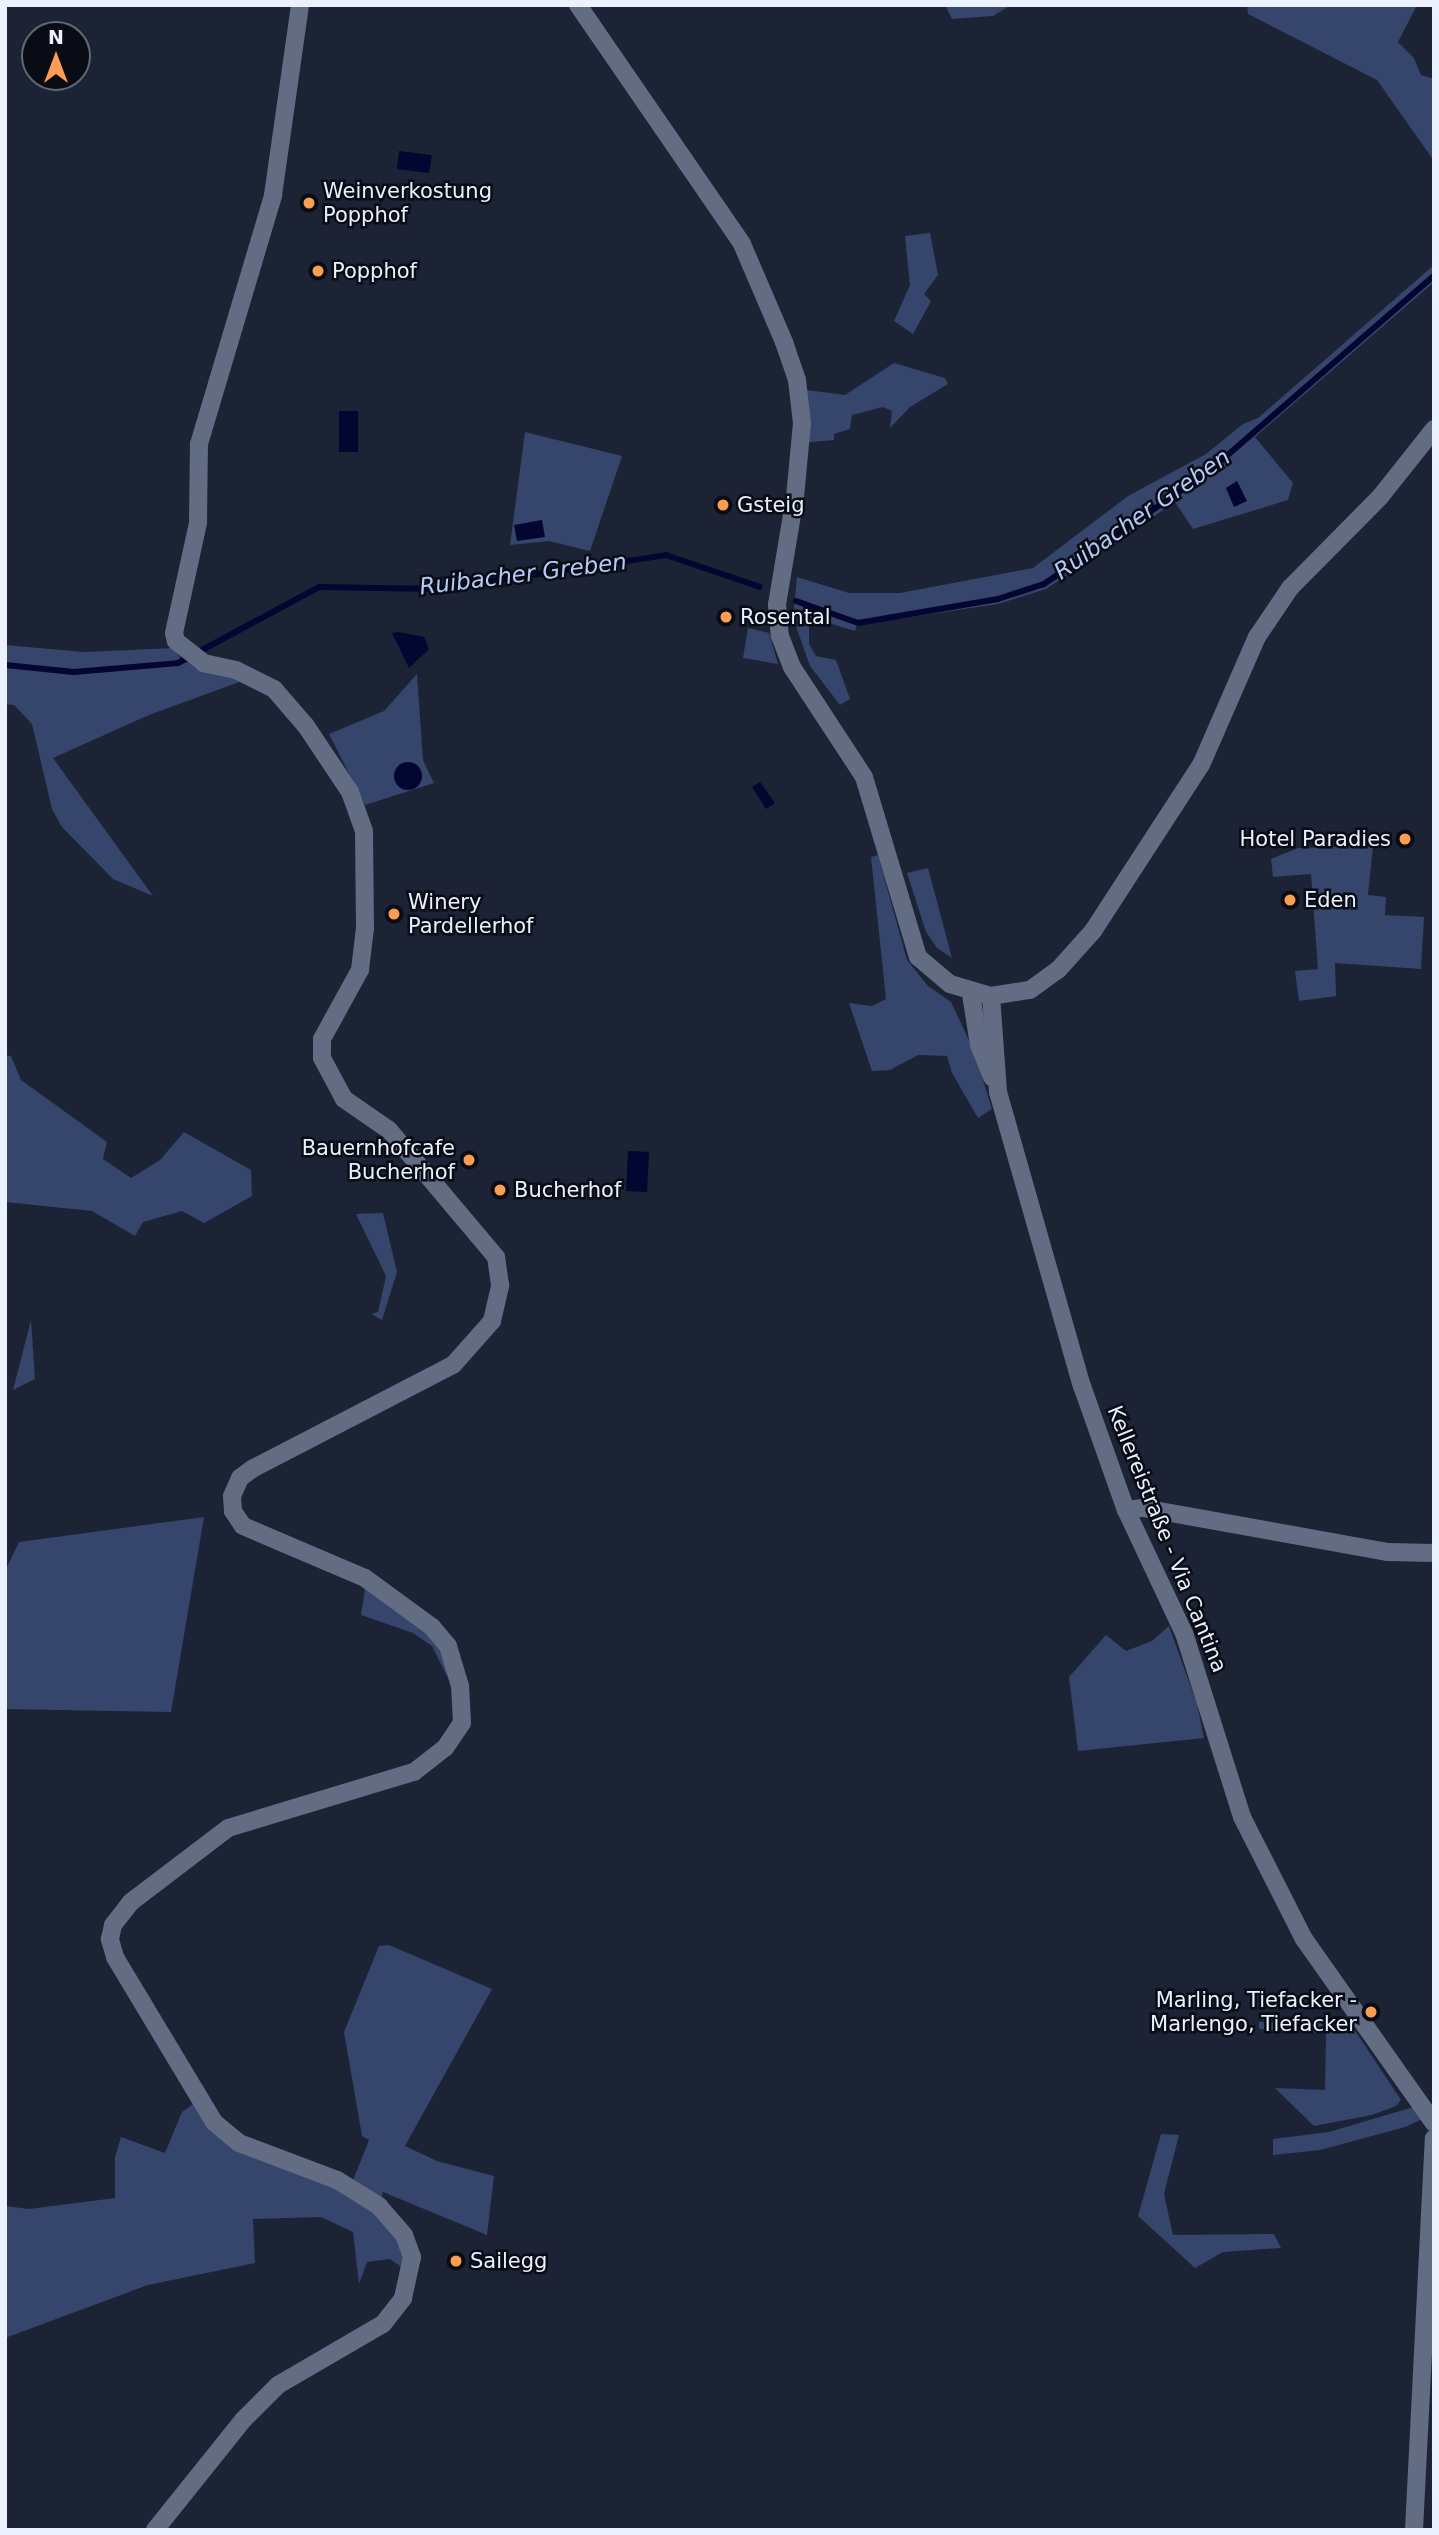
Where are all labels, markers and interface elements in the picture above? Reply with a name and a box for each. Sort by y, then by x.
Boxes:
north arrow [21,21,91,91]
text: N [48,26,64,48]
place label: Weinverkostung Popphof [323,178,492,228]
marker: Weinverkostung Popphof [301,195,317,211]
place label: Popphof [332,258,417,284]
marker: Popphof [310,263,326,279]
water label: Ruibacher Greben [1049,443,1235,585]
place label: Gsteig [737,492,805,518]
marker: Gsteig [715,497,731,513]
water label: Ruibacher Greben [418,548,628,600]
place label: Rosental [740,604,831,630]
marker: Rosental [718,609,734,625]
place label: Hotel Paradies [1240,826,1391,852]
marker: Hotel Paradies [1397,831,1413,847]
place label: Eden [1304,887,1357,913]
place label: Winery Pardellerhof [408,889,534,939]
marker: Eden [1282,892,1298,908]
marker: Winery Pardellerhof [386,906,402,922]
place label: Bauernhofcafe Bucherhof [302,1135,455,1185]
marker: Bauernhofcafe Bucherhof [461,1152,477,1168]
place label: Bucherhof [514,1177,621,1203]
marker: Bucherhof [492,1182,508,1198]
street label: Kellereistraße - Via Cantina [1102,1402,1232,1676]
place label: Marling, Tiefacker - Marlengo, Tiefacker [1150,1987,1357,2037]
marker: Marling, Tiefacker - Marlengo, Tiefacker [1363,2004,1379,2020]
place label: Sailegg [470,2248,547,2274]
marker: Sailegg [448,2253,464,2269]

